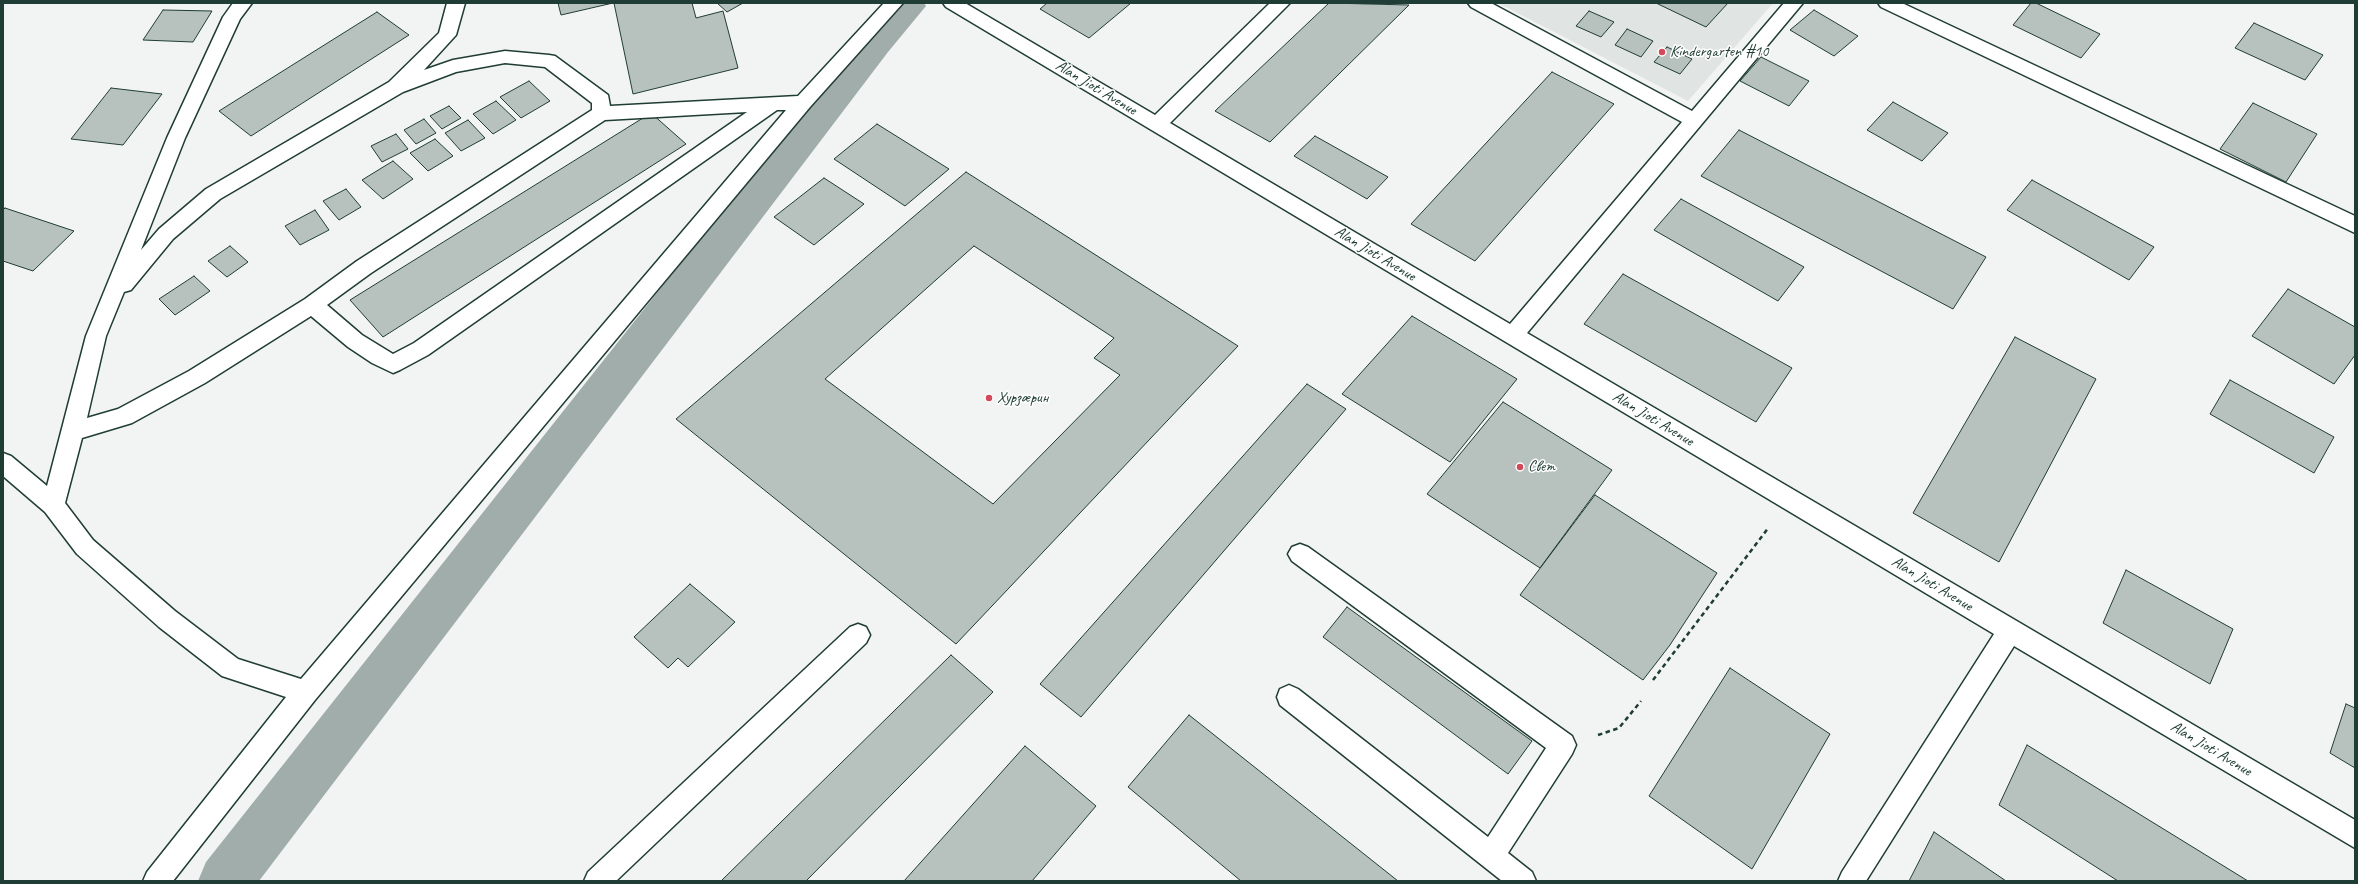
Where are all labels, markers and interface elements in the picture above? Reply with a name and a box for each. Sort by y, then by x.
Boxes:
place label: Kindergarten #10 [1670,42,1768,62]
marker: Kindergarten #10 [1657,47,1667,57]
street label: Alan Jioti Avenue [1052,56,1140,120]
street label: Alan Jioti Avenue [1331,222,1419,286]
street label: Alan Jioti Avenue [1609,387,1697,451]
place label: Хурзæрин [997,388,1048,408]
marker: Хурзæрин [984,393,994,403]
place label: Свет [1528,457,1555,477]
marker: Свет [1515,462,1525,472]
street label: Alan Jioti Avenue [1888,552,1976,616]
street label: Alan Jioti Avenue [2167,717,2255,781]

